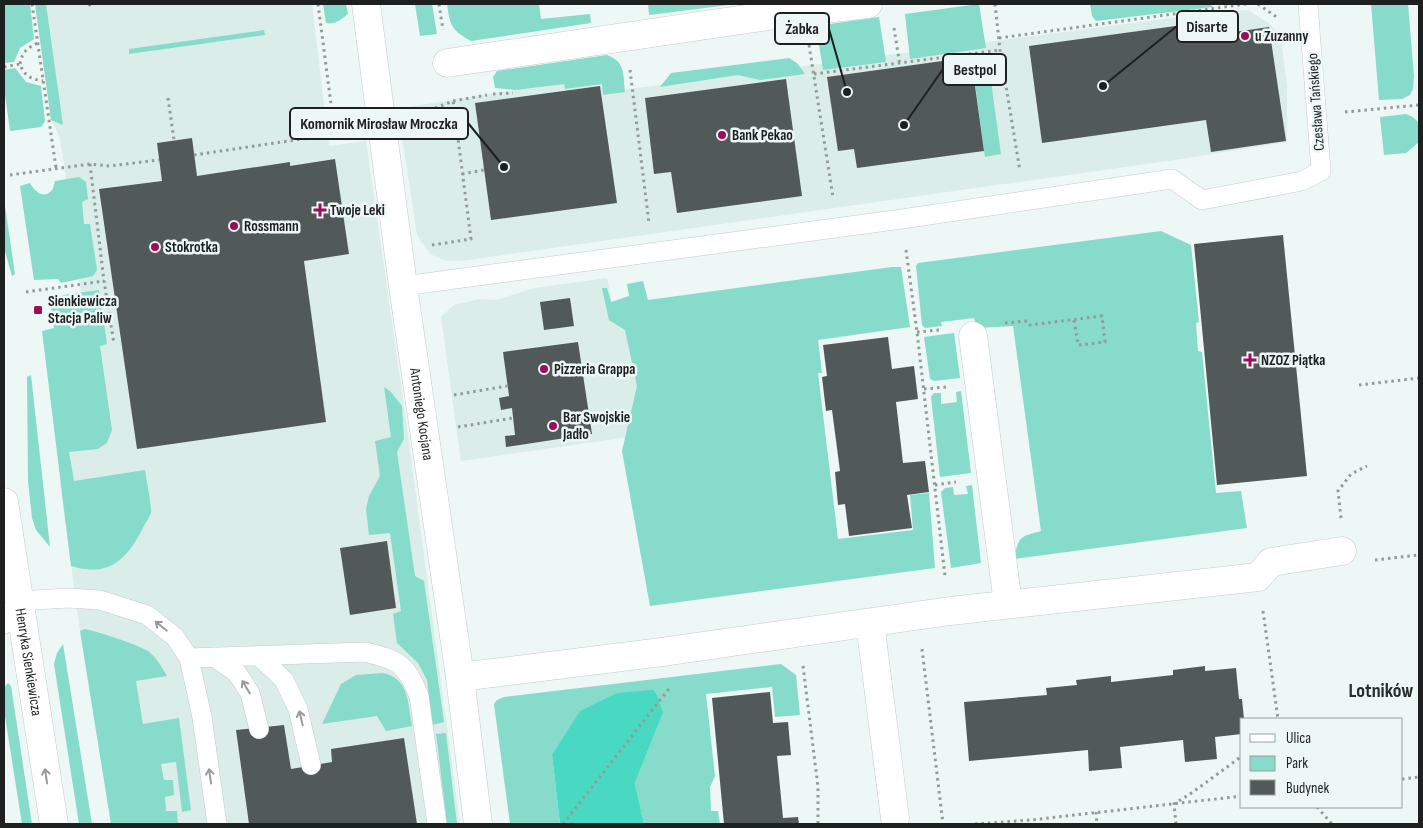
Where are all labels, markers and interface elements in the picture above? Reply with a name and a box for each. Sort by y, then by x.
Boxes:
callout: Disarte [1177,11,1238,42]
callout: Żabka [775,13,829,44]
text: Disarte [1186,18,1228,37]
text: Żabka [785,20,819,39]
place label: u Zuzanny [1255,27,1309,46]
marker: u Zuzanny [1239,30,1251,42]
street label: Czesława Tańskiego [1303,52,1329,152]
callout: Bestpol [943,54,1006,85]
text: Bestpol [953,61,997,80]
callout: Komornik Mirosław Mroczka [290,108,468,139]
text: Komornik Mirosław Mroczka [300,115,458,134]
place label: Bank Pekao [732,126,793,145]
marker: Bank Pekao [716,129,728,141]
place label: Twoje Leki [330,201,385,220]
marker: Twoje Leki [314,204,326,216]
place label: Rossmann [244,217,299,236]
marker: Rossmann [228,220,240,232]
place label: Stokrotka [165,238,218,257]
marker: Stokrotka [149,241,161,253]
place label: Sienkiewicza Stacja Paliw [48,292,117,328]
marker: Sienkiewicza Stacja Paliw [32,304,44,316]
place label: NZOZ Piątka [1261,351,1325,370]
marker: NZOZ Piątka [1243,353,1257,367]
place label: Pizzeria Grappa [554,360,635,379]
marker: Pizzeria Grappa [538,363,550,375]
street label: Antoniego Kocjana [405,366,438,462]
place label: Bar Swojskie Jadło [562,408,630,444]
marker: Bar Swojskie Jadło [547,420,559,432]
street label: Henryka Sienkiewicza [11,607,47,717]
one-way arrow [155,621,168,632]
district label: Lotników [1349,679,1413,703]
one-way arrow [240,680,250,694]
one-way arrow [295,710,305,726]
legend [1240,718,1403,808]
text: Ulica [1286,729,1311,748]
text: Park [1286,754,1308,773]
one-way arrow [41,768,51,784]
one-way arrow [205,768,215,784]
text: Budynek [1286,779,1329,798]

